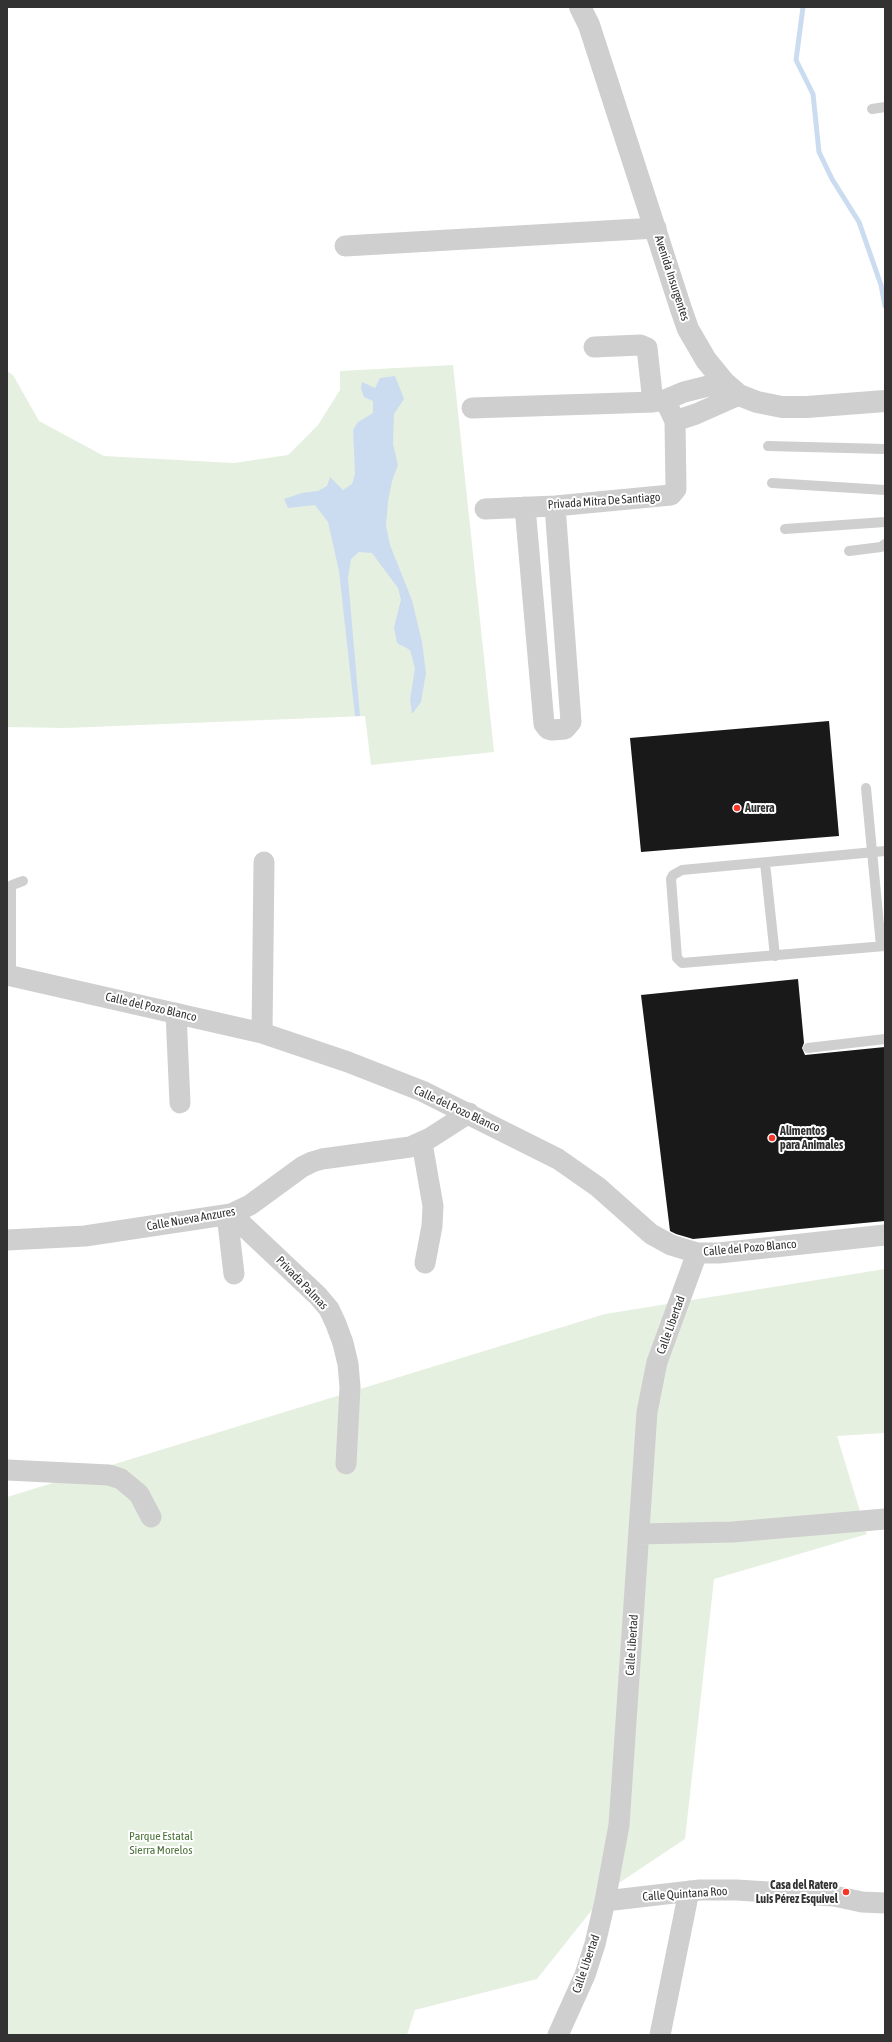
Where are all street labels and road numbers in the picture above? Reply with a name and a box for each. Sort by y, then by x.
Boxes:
street label: Avenida Insurgentes [651,233,693,323]
street label: Privada Mitra De Santiago [547,490,661,512]
street label: Calle del Pozo Blanco [104,989,198,1025]
street label: Calle del Pozo Blanco [412,1083,502,1135]
street label: Calle Nueva Anzures [146,1204,236,1234]
street label: Calle del Pozo Blanco [703,1237,797,1259]
street label: Privada Palmas [273,1253,331,1313]
street label: Calle Libertad [654,1294,688,1356]
street label: Calle Libertad [623,1614,641,1676]
street label: Calle Quintana Roo [642,1884,728,1904]
street label: Calle Libertad [569,1933,603,1995]

